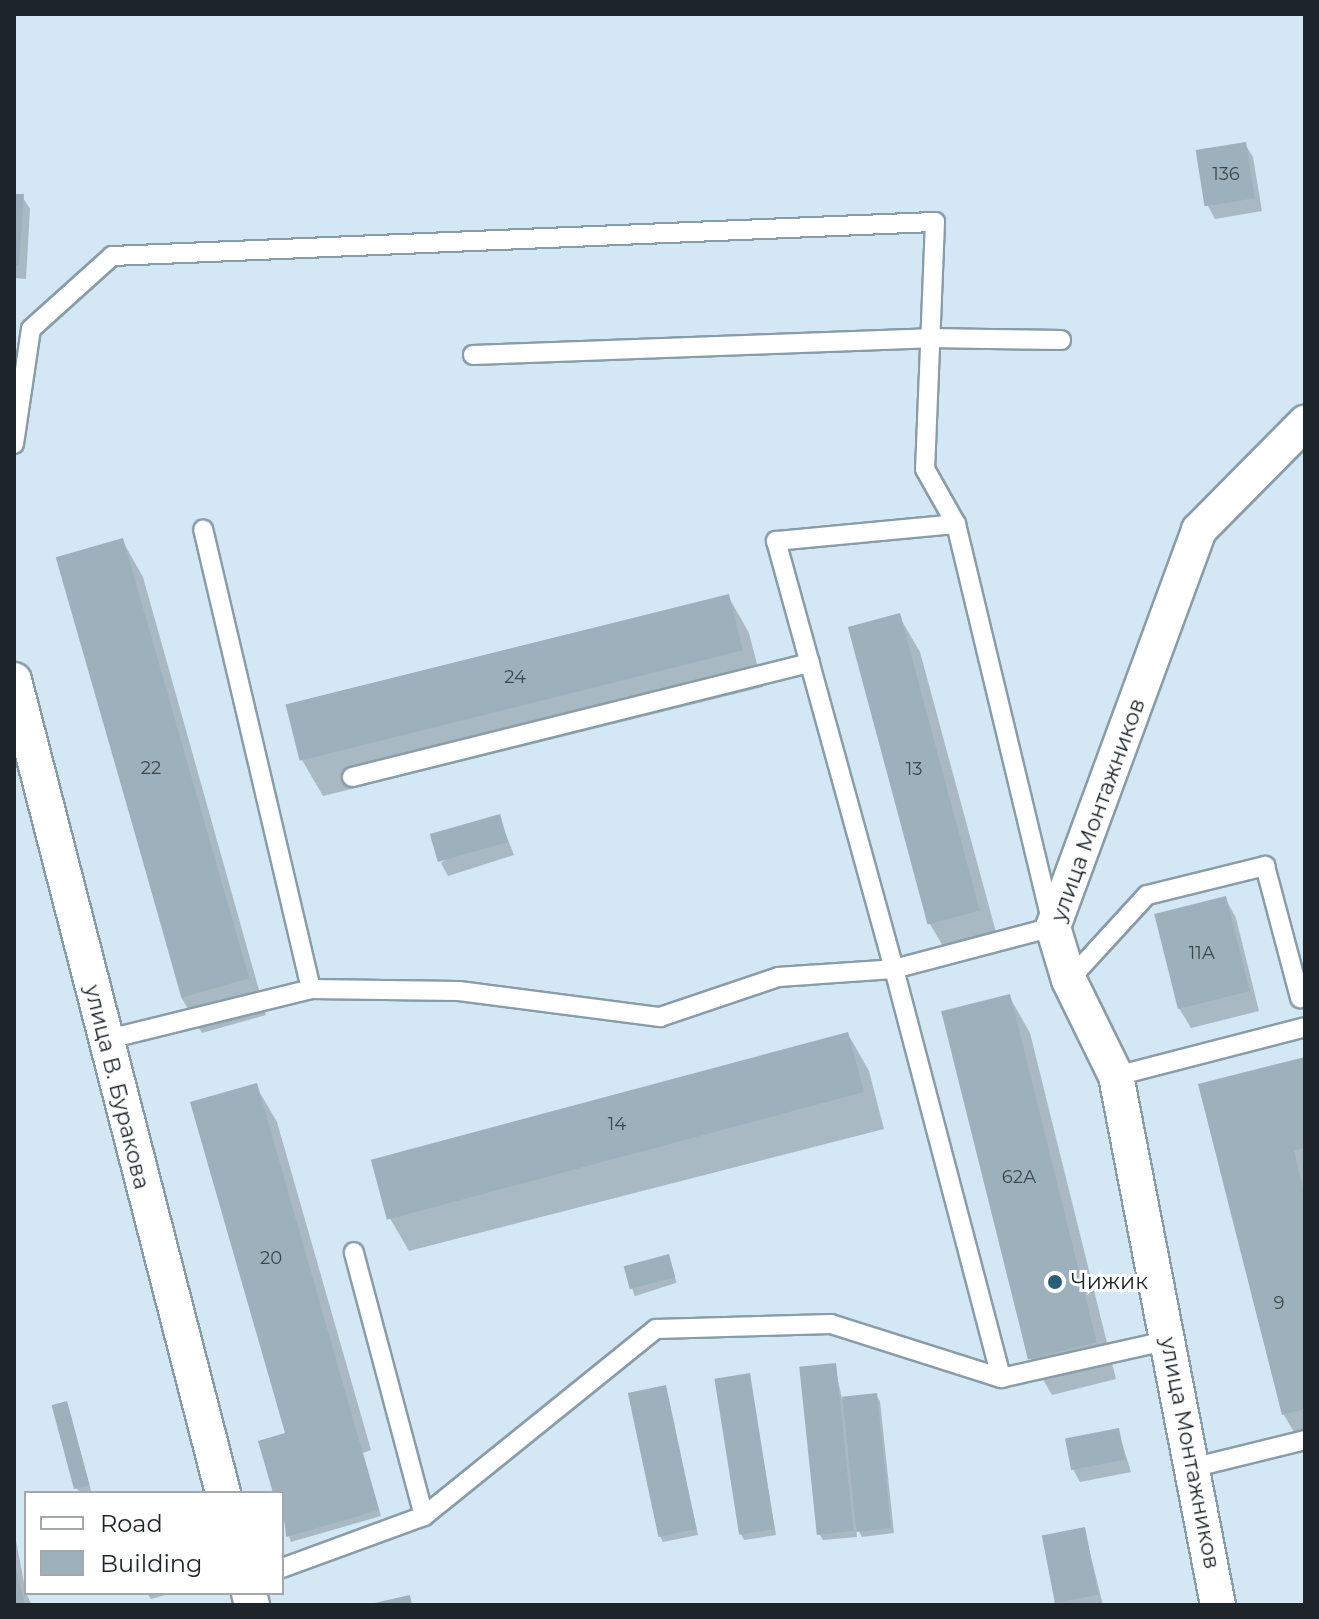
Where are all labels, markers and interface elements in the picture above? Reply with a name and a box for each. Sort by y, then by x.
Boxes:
house number: 136 [1212,163,1240,185]
house number: 24 [504,666,526,688]
street label: улица Монтажников [1045,695,1151,925]
house number: 22 [141,757,161,779]
house number: 13 [906,758,922,780]
house number: 11А [1189,942,1215,964]
street label: улица В. Буракова [79,982,155,1192]
house number: 14 [608,1113,626,1135]
house number: 62А [1002,1166,1036,1188]
house number: 20 [260,1247,282,1269]
place label: Чижик [1071,1269,1148,1295]
marker: Чижик [1046,1273,1064,1291]
house number: 9 [1274,1292,1284,1314]
street label: улица Монтажников [1155,1335,1225,1571]
legend [24,1491,284,1595]
text: Road [100,1509,163,1538]
text: Building [100,1549,203,1578]

